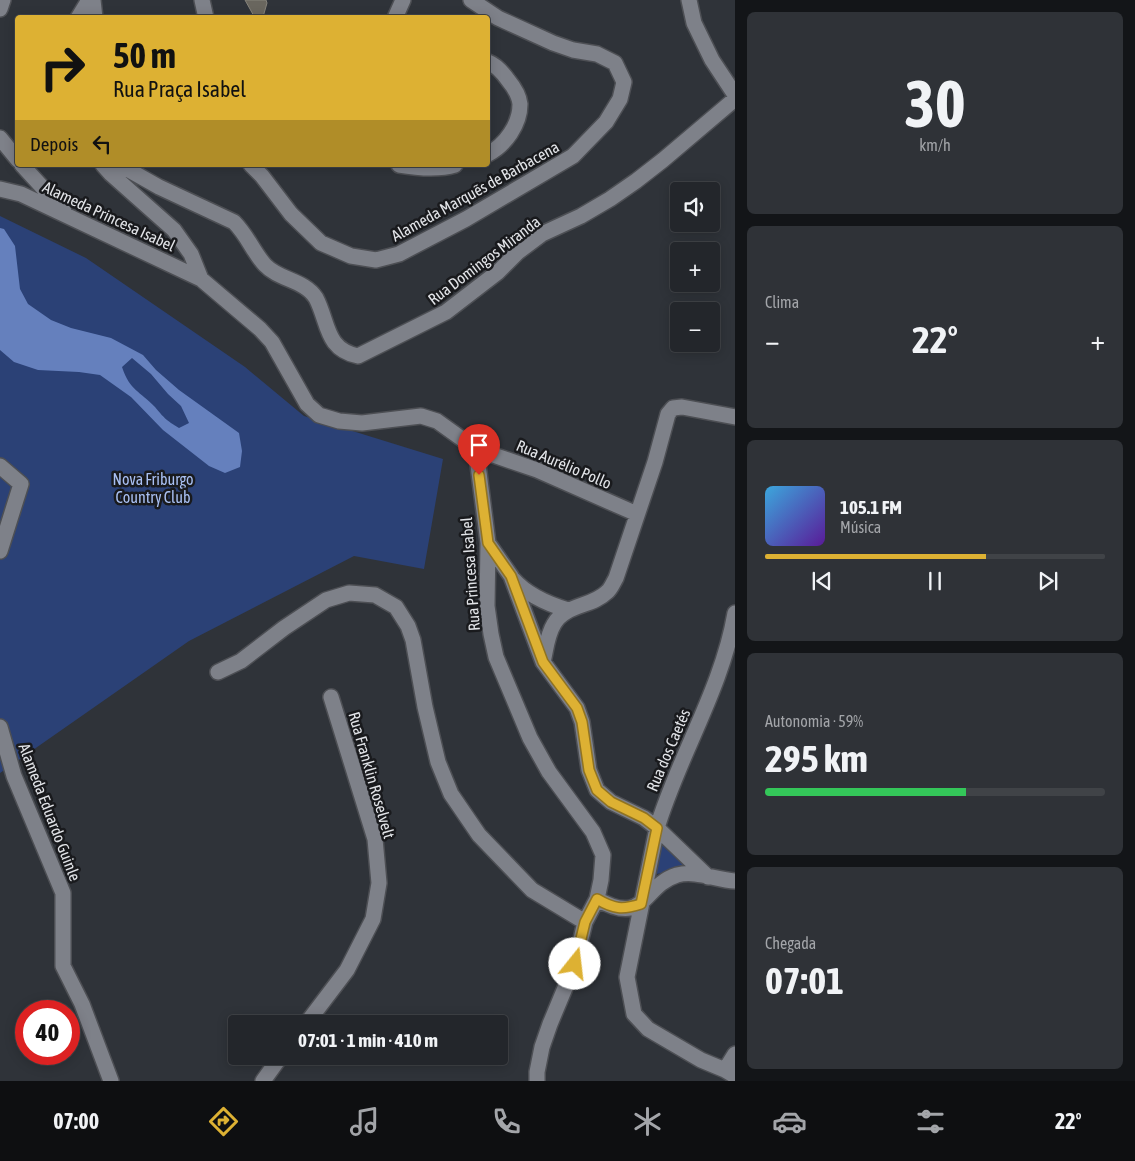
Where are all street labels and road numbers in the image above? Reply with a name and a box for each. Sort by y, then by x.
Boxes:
street label: Alameda Marquẽs de Barbacena [388,137,562,246]
street label: Alameda Princesa Isabel [40,177,179,255]
street label: Rua Domingos Miranda [424,212,544,309]
street label: Rua Aurélio Pollo [514,436,614,492]
street label: Rua Princesa Isabel [457,516,483,632]
street label: Rua dos Caetés [643,706,694,794]
street label: Rua Franklin Roselvelt [345,710,399,841]
street label: Alameda Eduardo Guinle [15,741,85,883]

